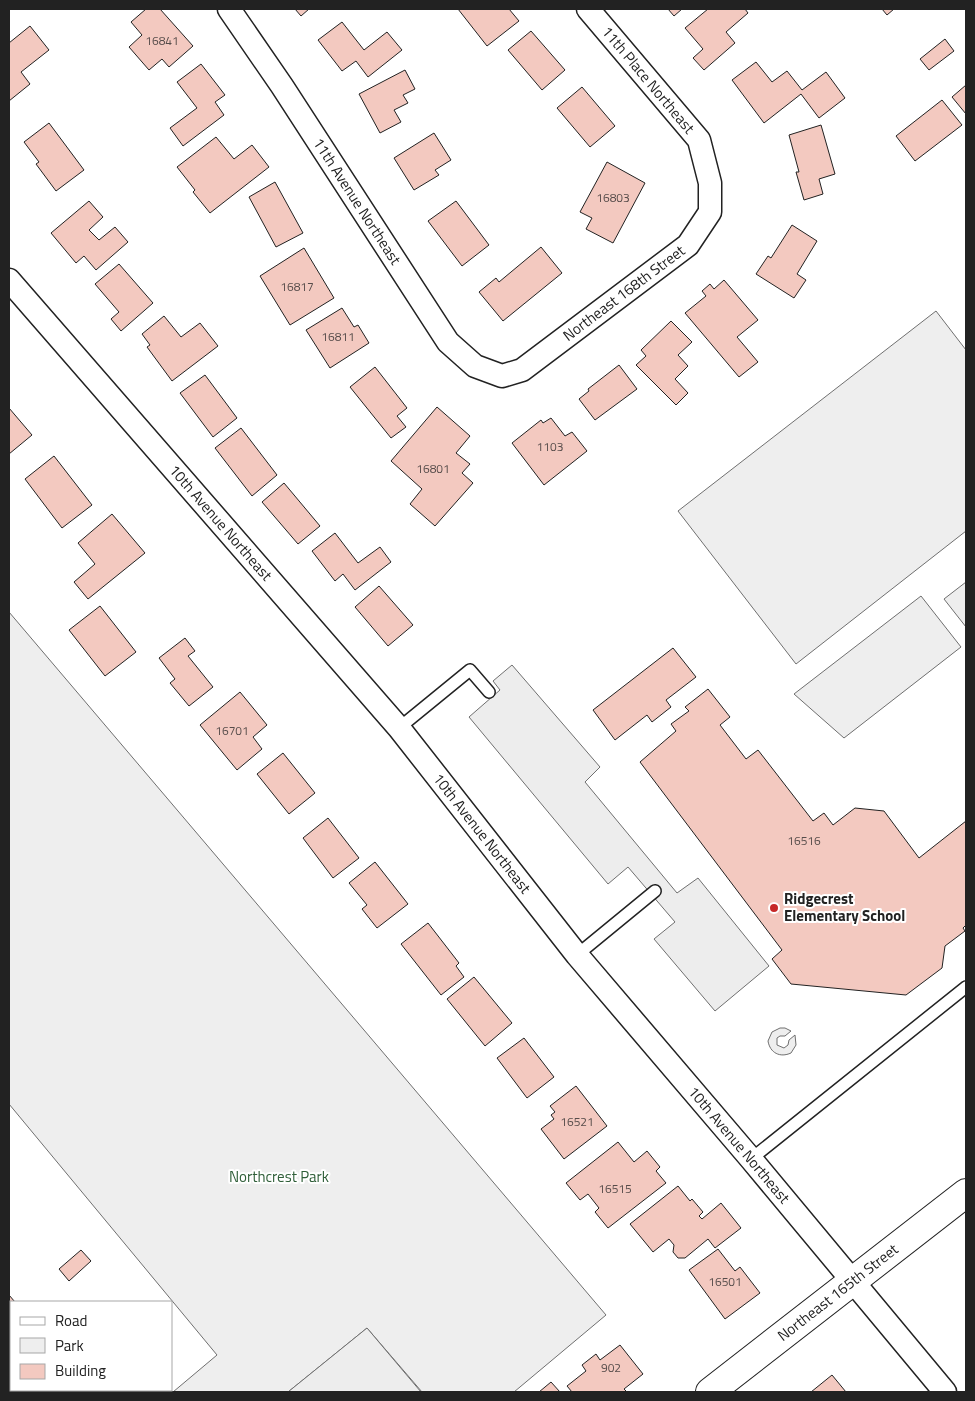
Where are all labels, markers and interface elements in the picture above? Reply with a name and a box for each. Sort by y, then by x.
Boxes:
street label: 11th Place Northeast [596,21,701,139]
house number: 16841 [145,31,179,50]
street label: 11th Avenue Northeast [307,133,407,270]
house number: 16803 [596,188,630,207]
street label: Northeast 168th Street [558,239,690,346]
house number: 16817 [280,277,314,296]
house number: 16811 [321,327,355,346]
house number: 1103 [537,437,563,456]
street label: 10th Avenue Northeast [164,459,278,586]
house number: 16801 [416,459,450,478]
house number: 16701 [215,721,249,740]
street label: 10th Avenue Northeast [428,768,537,899]
house number: 16516 [787,831,821,850]
place label: Ridgecrest Elementary School [784,887,905,927]
marker: Ridgecrest Elementary School [768,902,780,914]
street label: 10th Avenue Northeast [683,1081,796,1209]
house number: 16521 [560,1112,594,1131]
park label: Northcrest Park [229,1165,329,1188]
house number: 16515 [598,1179,632,1198]
street label: Northeast 165th Street [772,1237,904,1347]
house number: 16501 [708,1272,742,1291]
legend [10,1301,172,1391]
text: Road [55,1309,87,1332]
text: Park [55,1334,84,1357]
house number: 902 [601,1358,621,1377]
text: Building [55,1359,106,1382]

